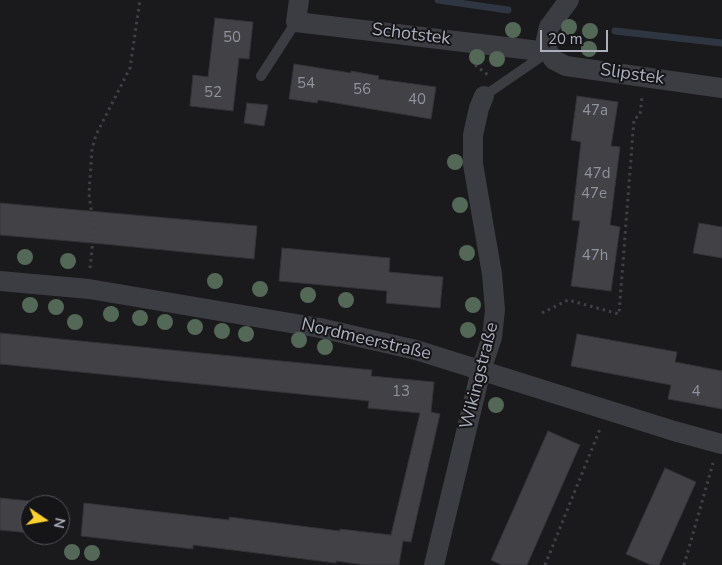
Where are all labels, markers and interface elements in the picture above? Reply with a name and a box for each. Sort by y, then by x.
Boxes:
street label: Schotstek [370,19,452,51]
scale bar [542,20,610,52]
house number: 50 [223,29,241,47]
text: 20 m [548,29,583,49]
street label: Slipstek [599,60,665,90]
house number: 54 [297,75,315,93]
house number: 56 [353,81,371,99]
house number: 52 [204,84,222,102]
house number: 40 [408,91,426,109]
house number: 47a [582,102,608,120]
house number: 47d [584,165,610,183]
house number: 47e [581,185,607,203]
house number: 47h [582,247,608,265]
street label: Nordmeerstraße [299,315,433,365]
street label: Wikingstraße [456,320,504,432]
house number: 13 [392,383,410,401]
house number: 4 [692,383,700,401]
north arrow [20,495,70,545]
text: N [49,516,70,530]

